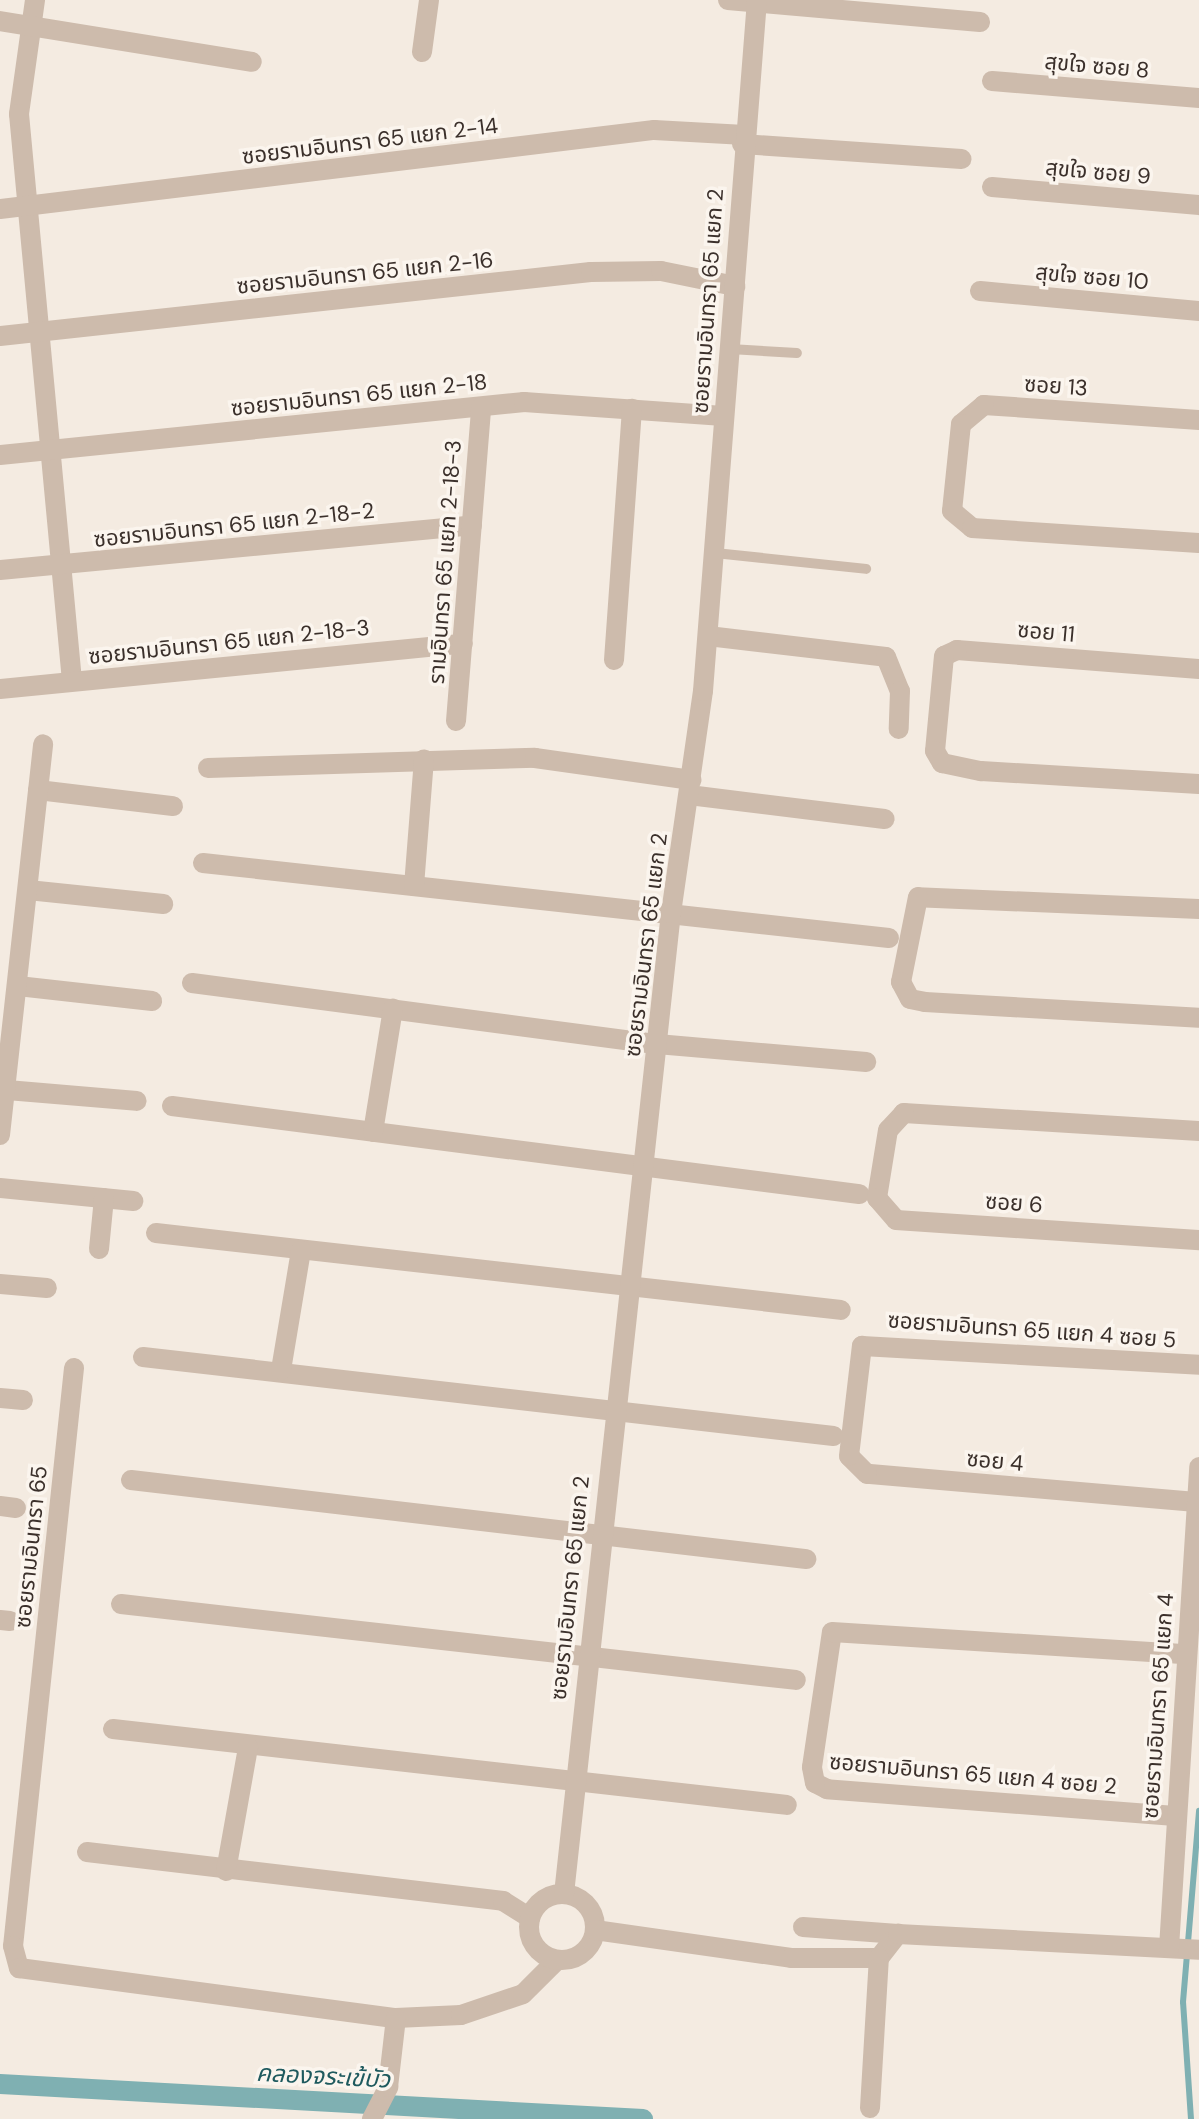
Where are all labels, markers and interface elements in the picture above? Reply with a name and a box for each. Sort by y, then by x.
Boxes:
street label: สุขใจ ซอย 8 [1044,48,1150,84]
street label: ซอยรามอินทรา 65 แยก 2-14 [241,112,499,170]
street label: สุขใจ ซอย 9 [1044,154,1152,190]
street label: ซอยรามอินทรา 65 แยก 2 [687,188,729,414]
street label: ซอยรามอินทรา 65 แยก 2-16 [235,246,495,300]
street label: สุขใจ ซอย 10 [1034,259,1150,295]
street label: ซอยรามอินทรา 65 แยก 2-18 [230,368,488,422]
street label: ซอย 13 [1023,371,1089,401]
street label: รามอินทรา 65 แยก 2-18-3 [423,439,467,685]
street label: ซอยรามอินทรา 65 แยก 2-18-2 [92,497,376,553]
street label: ซอยรามอินทรา 65 แยก 2-18-3 [87,614,371,670]
street label: ซอย 11 [1016,616,1076,648]
street label: ซอยรามอินทรา 65 แยก 2 [619,832,673,1058]
street label: ซอย 6 [984,1188,1044,1218]
street label: ซอยรามอินทรา 65 แยก 4 ซอย 5 [887,1307,1177,1353]
street label: ซอย 4 [965,1445,1025,1477]
street label: ซอยรามอินทรา 65 [9,1465,53,1629]
street label: ซอยรามอินทรา 65 แยก 2 [545,1475,595,1701]
street label: ซอยรามอินทรา 65 แยก 4 [1137,1592,1179,1820]
street label: ซอยรามอินทรา 65 แยก 4 ซอย 2 [828,1748,1118,1800]
water label: คลองจระเข้บัว [255,2058,391,2094]

